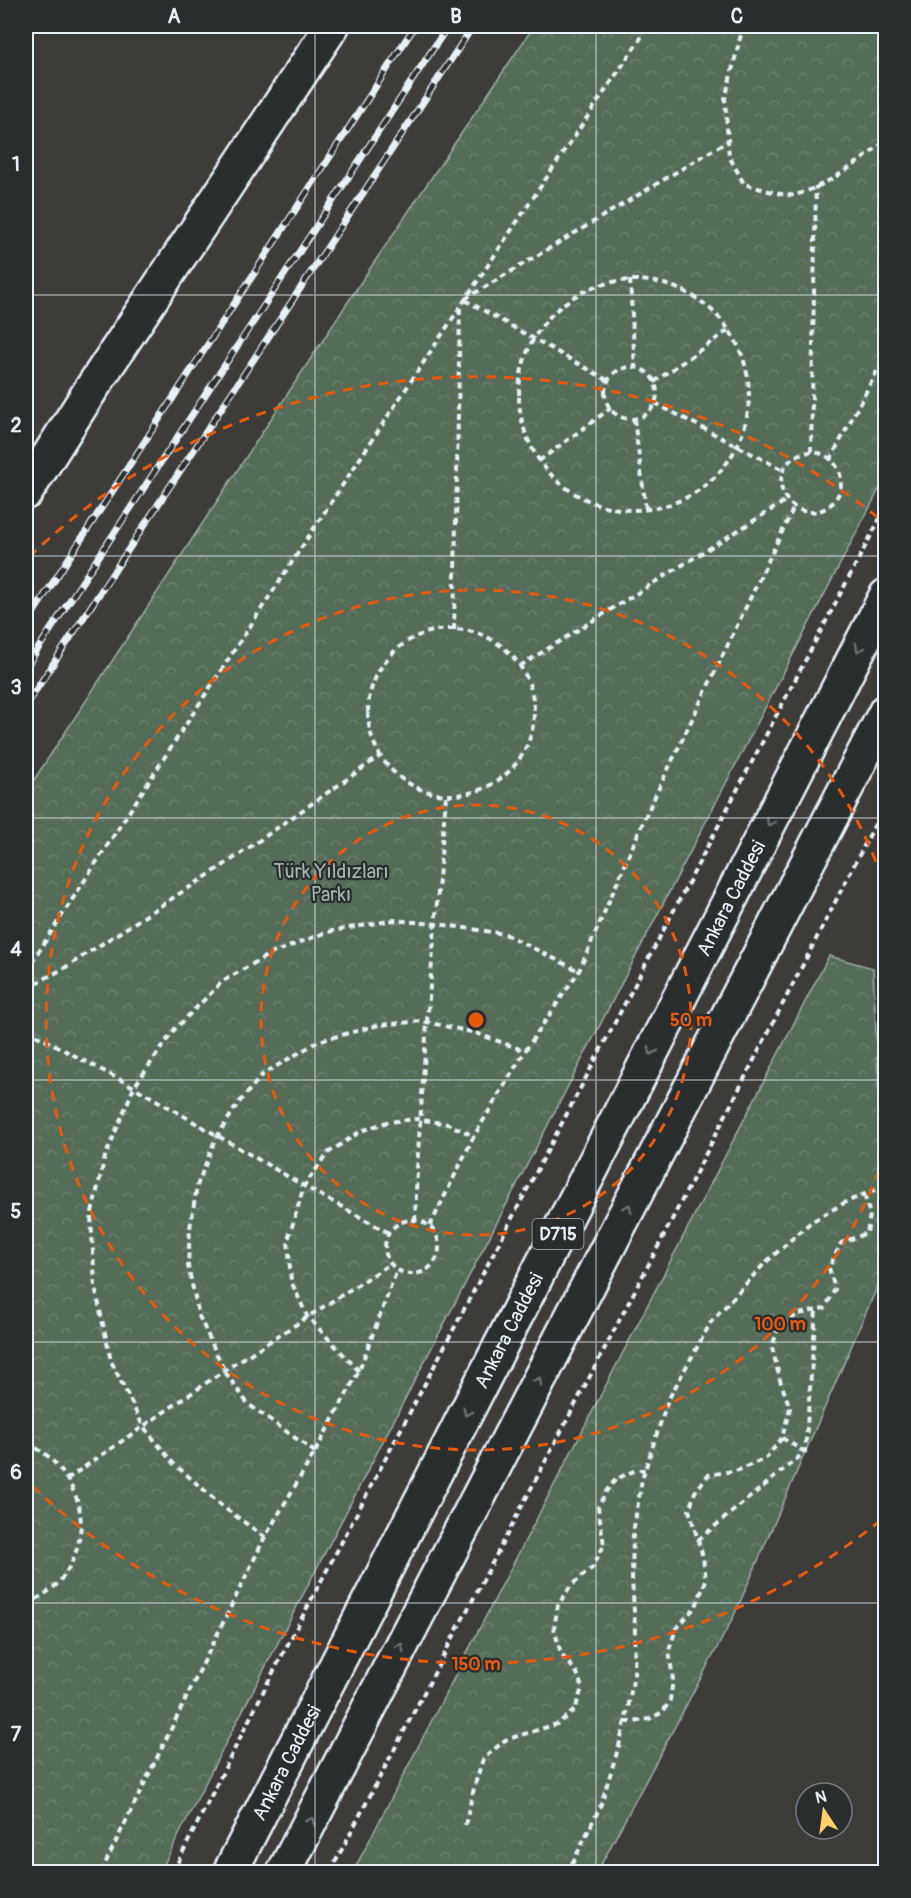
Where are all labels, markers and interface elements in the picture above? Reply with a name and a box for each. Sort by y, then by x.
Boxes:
text: A [168,4,181,29]
text: B [450,4,462,29]
text: C [731,4,743,29]
text: 1 [12,152,20,177]
text: 2 [10,413,22,438]
one-way arrow [855,642,866,653]
text: 3 [10,675,22,700]
one-way arrow [765,815,777,826]
street label: Ankara Caddesi [691,836,771,960]
park label: Türk Yıldızları Parkı [273,859,389,907]
text: 4 [10,937,22,962]
text: 50 m [670,1009,712,1032]
centre of rings [466,1010,486,1030]
one-way arrow [648,1045,659,1056]
text: 5 [11,1199,22,1224]
one-way arrow [621,1204,632,1214]
road number: D715 [532,1219,584,1249]
street label: Ankara Caddesi [469,1269,549,1393]
text: 100 m [754,1313,806,1336]
one-way arrow [531,1377,542,1387]
one-way arrow [462,1405,474,1416]
text: 6 [10,1460,22,1485]
one-way arrow [393,1643,404,1654]
text: 150 m [452,1653,501,1676]
street label: Ankara Caddesi [247,1701,327,1825]
text: 7 [11,1722,22,1747]
north arrow [794,1781,854,1841]
text: N [813,1786,829,1808]
one-way arrow [303,1816,315,1827]

